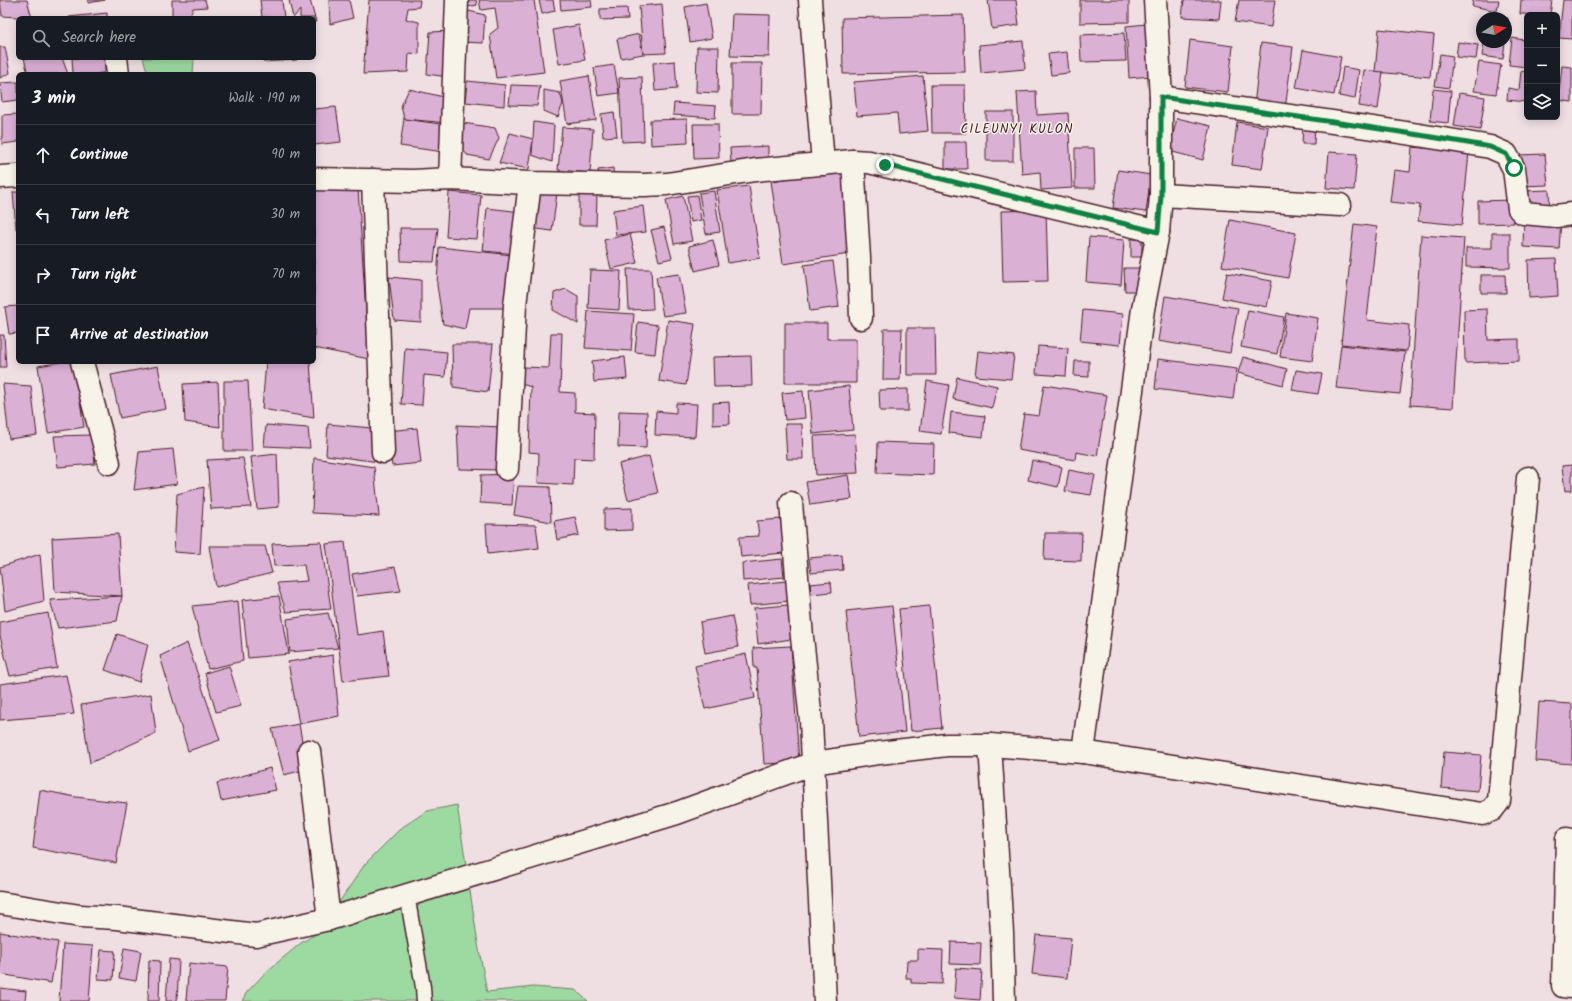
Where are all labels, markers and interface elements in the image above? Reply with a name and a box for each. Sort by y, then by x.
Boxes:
north arrow [1476,12,1512,48]
map controls [1524,12,1560,120]
button: + [1524,12,1560,48]
search box [16,16,316,60]
text: Search here [62,26,136,50]
icon: search [30,27,52,49]
button: − [1524,48,1560,84]
button: layers [1524,84,1560,120]
text: 3 min [32,85,76,112]
text: Walk · 190 m [228,88,300,109]
district label: CILEUNYI KULON [960,119,1074,140]
text: Continue [70,143,128,167]
icon: ahead [32,144,54,166]
text: 90 m [272,144,300,165]
route end [876,156,894,174]
route start [1505,159,1523,177]
text: Turn left [70,203,130,227]
icon: left [32,204,54,226]
text: 30 m [271,204,300,225]
text: Turn right [70,263,137,287]
icon: right [32,264,54,286]
text: 70 m [272,264,300,285]
text: Arrive at destination [70,323,209,347]
icon: arrive [32,324,54,346]

